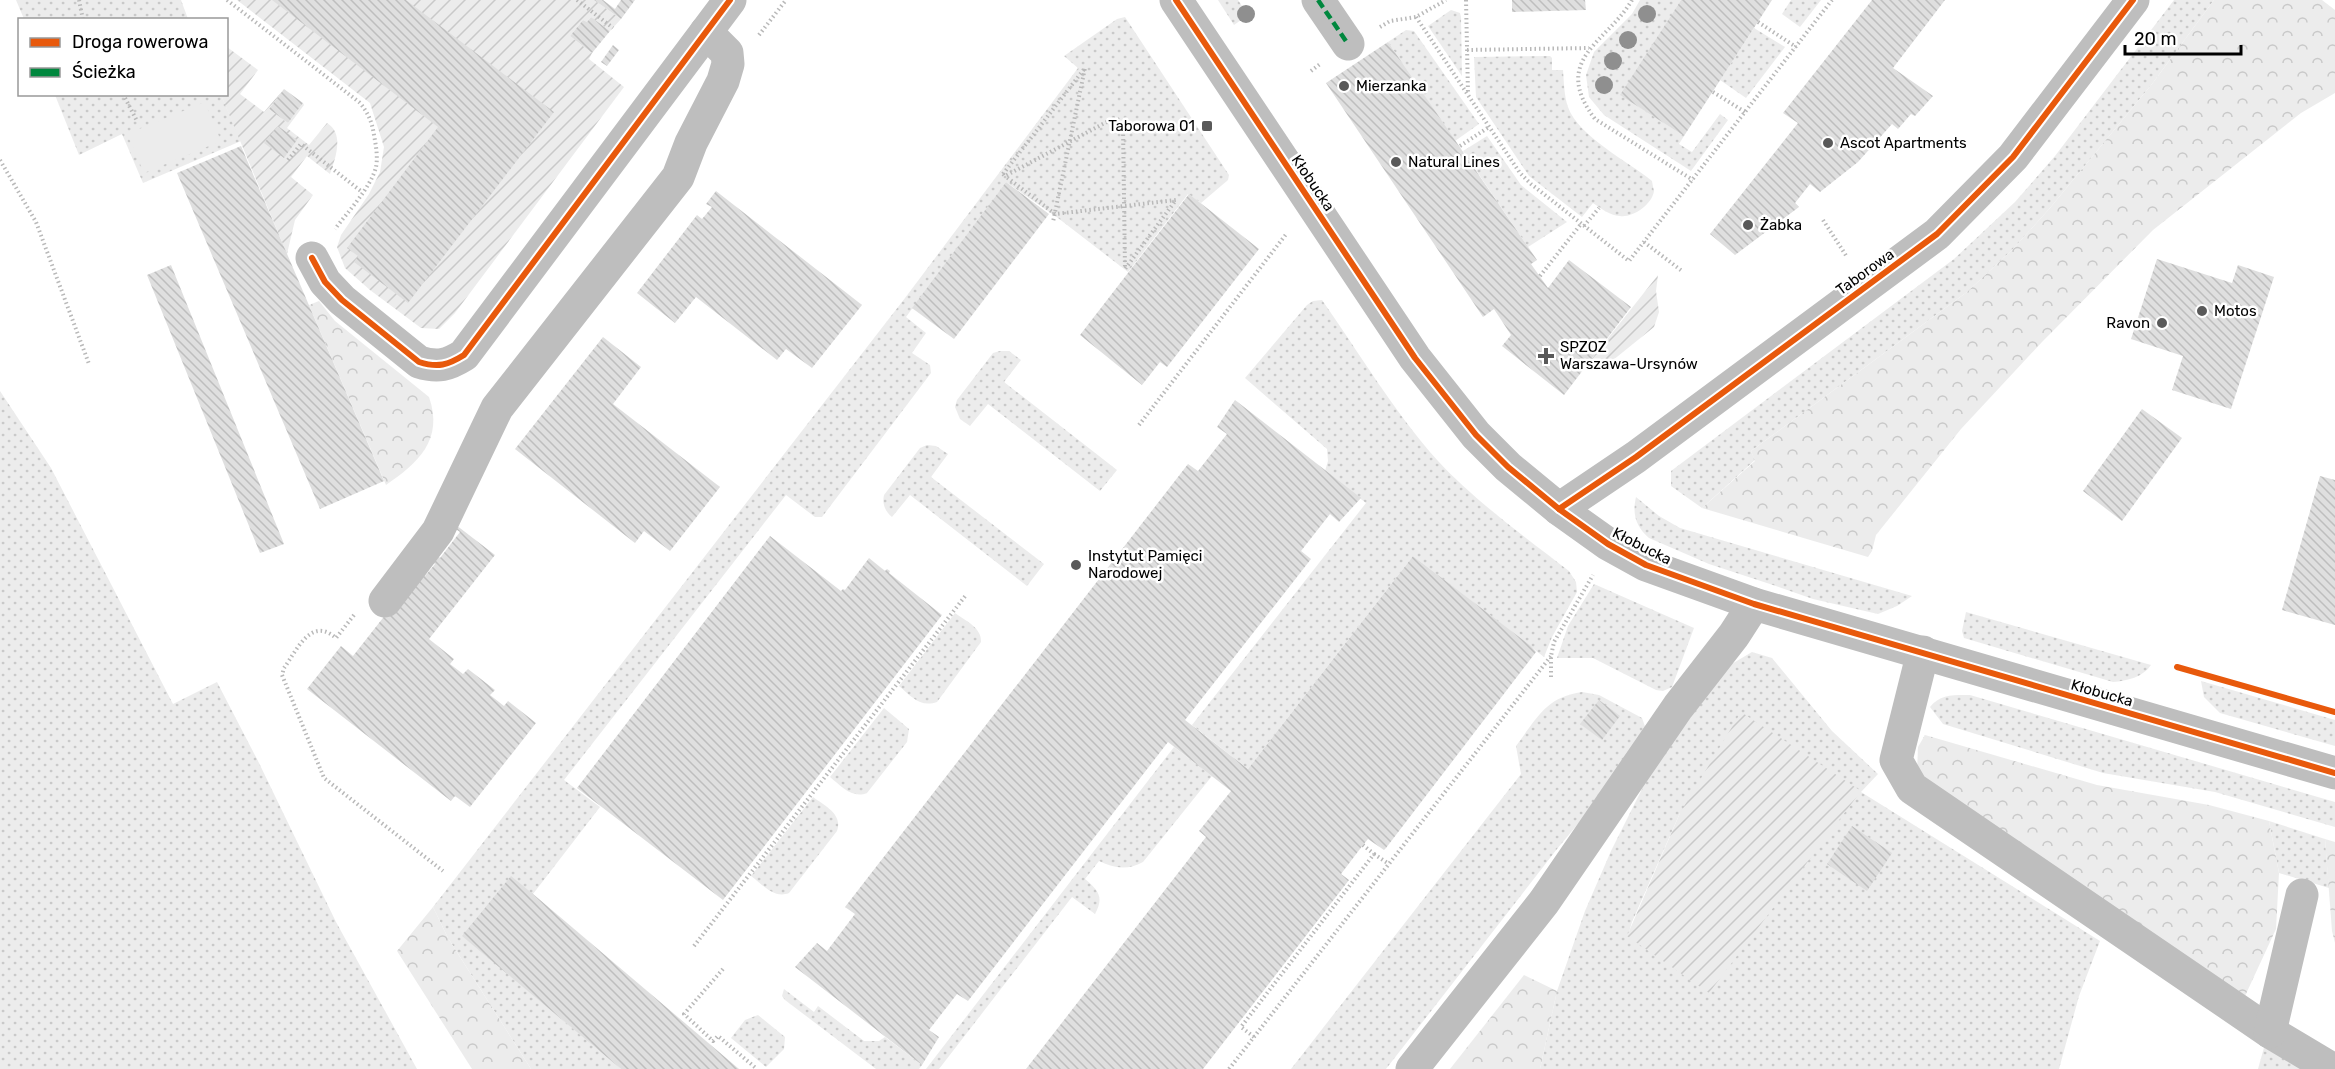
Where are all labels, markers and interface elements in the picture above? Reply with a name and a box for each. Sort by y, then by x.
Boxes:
legend [18,18,228,96]
scale bar [2125,18,2240,56]
text: 20 m [2134,28,2176,50]
text: Droga rowerowa [72,31,208,53]
text: Ścieżka [72,61,136,83]
place label: Mierzanka [1356,77,1427,95]
marker: Mierzanka [1337,79,1351,93]
place label: Taborowa 01 [1108,117,1195,135]
marker: Taborowa 01 [1200,119,1214,133]
place label: Ascot Apartments [1840,134,1967,152]
marker: Ascot Apartments [1821,136,1835,150]
street label: Kłobucka [1288,151,1338,215]
place label: Natural Lines [1408,153,1500,171]
marker: Natural Lines [1389,155,1403,169]
place label: Żabka [1760,216,1802,234]
marker: Żabka [1741,218,1755,232]
street label: Taborowa [1833,245,1897,299]
place label: Motos [2214,302,2257,320]
marker: Motos [2195,304,2209,318]
place label: Ravon [2106,314,2150,332]
marker: Ravon [2155,316,2169,330]
place label: SPZOZ Warszawa-Ursynów [1560,338,1698,373]
marker: SPZOZ Warszawa-Ursynów [1537,347,1555,365]
street label: Kłobucka [1609,523,1675,569]
place label: Instytut Pamięci Narodowej [1088,547,1202,582]
marker: Instytut Pamięci Narodowej [1069,558,1083,572]
street label: Kłobucka [2069,676,2135,710]

